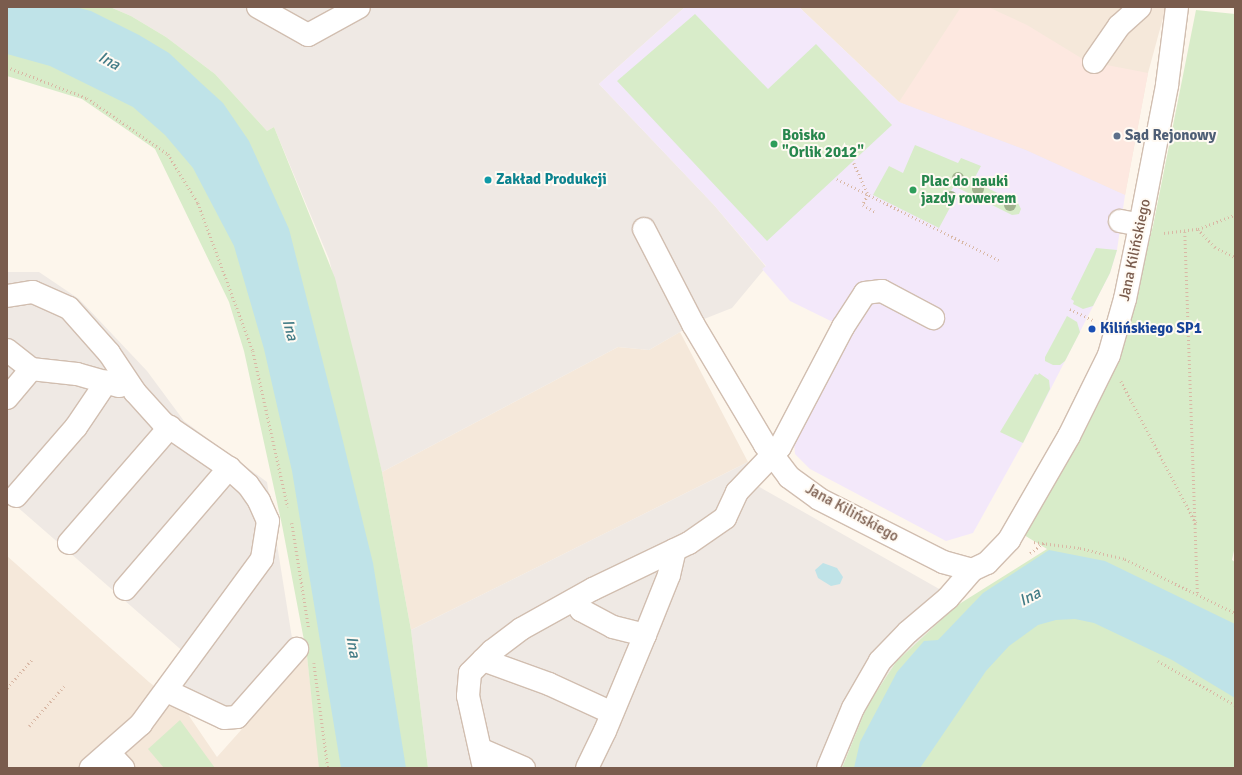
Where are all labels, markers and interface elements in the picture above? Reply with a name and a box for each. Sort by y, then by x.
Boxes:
water label: Ina [95,47,123,75]
place label: Boisko "Orlik 2012" [782,126,864,161]
place label: Sąd Rejonowy [1125,127,1216,145]
marker: Sąd Rejonowy [1112,131,1122,141]
marker: Boisko "Orlik 2012" [769,139,779,149]
place label: Zakład Produkcji [496,171,607,189]
place label: Plac do nauki jazdy rowerem [921,172,1016,207]
marker: Zakład Produkcji [483,175,493,185]
marker: Plac do nauki jazdy rowerem [908,185,918,195]
street label: Jana Kilińskiego [1115,197,1155,303]
water label: Ina [278,317,302,343]
place label: Kilińskiego SP1 [1100,320,1202,338]
marker: Kilińskiego SP1 [1087,324,1097,334]
street label: Jana Kilińskiego [802,480,902,546]
water label: Ina [1016,584,1044,610]
water label: Ina [342,635,364,659]

